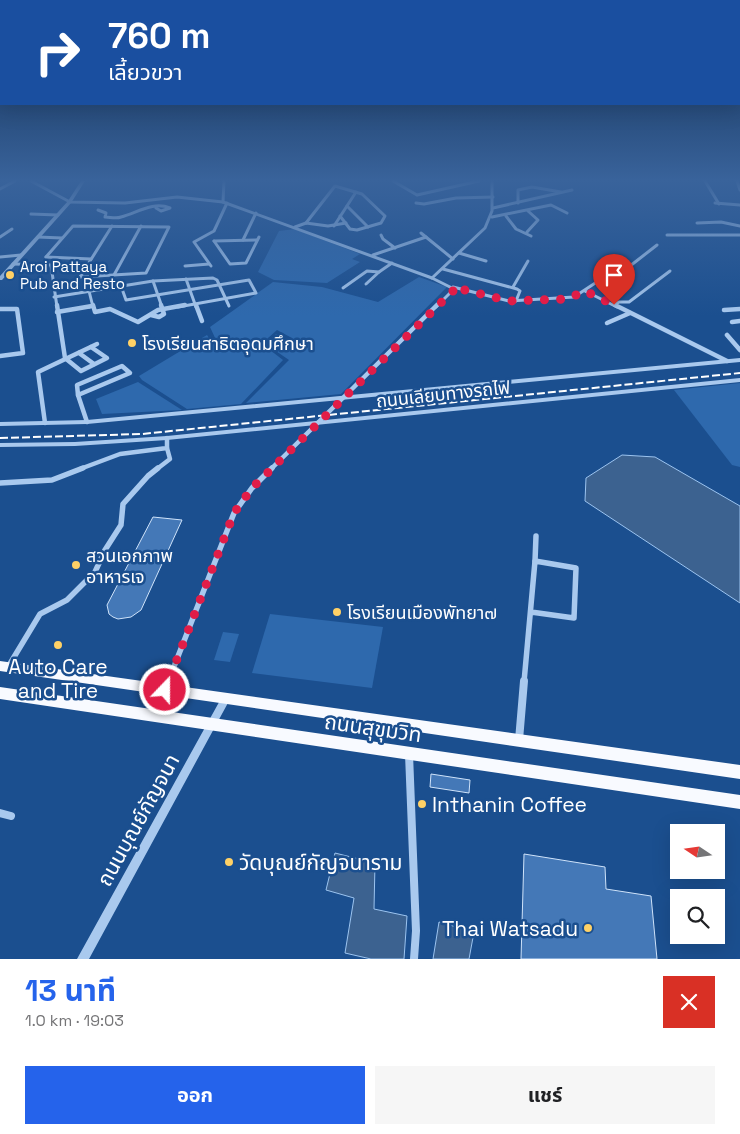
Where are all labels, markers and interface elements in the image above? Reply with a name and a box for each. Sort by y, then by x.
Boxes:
text: 760 m [108,14,210,58]
icon: right [25,20,90,85]
text: เลี้ยวขวา [108,58,183,86]
pin [593,254,635,305]
place label: Aroi Pattaya Pub and Resto [20,257,125,293]
icon: arrive [600,261,628,289]
marker: Aroi Pattaya Pub and Resto [4,269,16,281]
place label: โรงเรียนสาธิตอุดมศึกษา [142,332,314,355]
marker: โรงเรียนสาธิตอุดมศึกษา [126,337,138,349]
street label: ถนนเลียบทางรถไฟ [375,376,511,412]
place label: สวนเอกภาพ อาหารเจ [86,544,173,588]
marker: สวนเอกภาพ อาหารเจ [70,559,82,571]
place label: โรงเรียนเมืองพัทยา๗ [347,601,497,624]
marker: โรงเรียนเมืองพัทยา๗ [331,606,343,618]
marker: Auto Care and Tire [52,639,64,651]
place label: Auto Care and Tire [8,653,108,704]
position arrow [138,663,190,715]
street label: ถนนสุขุมวิท [323,708,423,748]
street label: ถนนบุณย์กัญจนา [91,749,185,891]
place label: Inthanin Coffee [432,791,587,818]
marker: Inthanin Coffee [416,798,428,810]
north arrow [670,824,725,879]
map controls [670,824,725,944]
place label: วัดบุณย์กัญจนาราม [239,849,402,876]
marker: วัดบุณย์กัญจนาราม [223,856,235,868]
button: search [670,889,725,944]
place label: Thai Watsadu [442,915,578,942]
marker: Thai Watsadu [582,922,594,934]
text: 13 นาที [25,971,116,1010]
button: close [663,976,715,1028]
text: 1.0 km · 19:03 [25,1010,124,1031]
button: ออก [25,1066,365,1124]
button: แชร์ [375,1066,715,1124]

